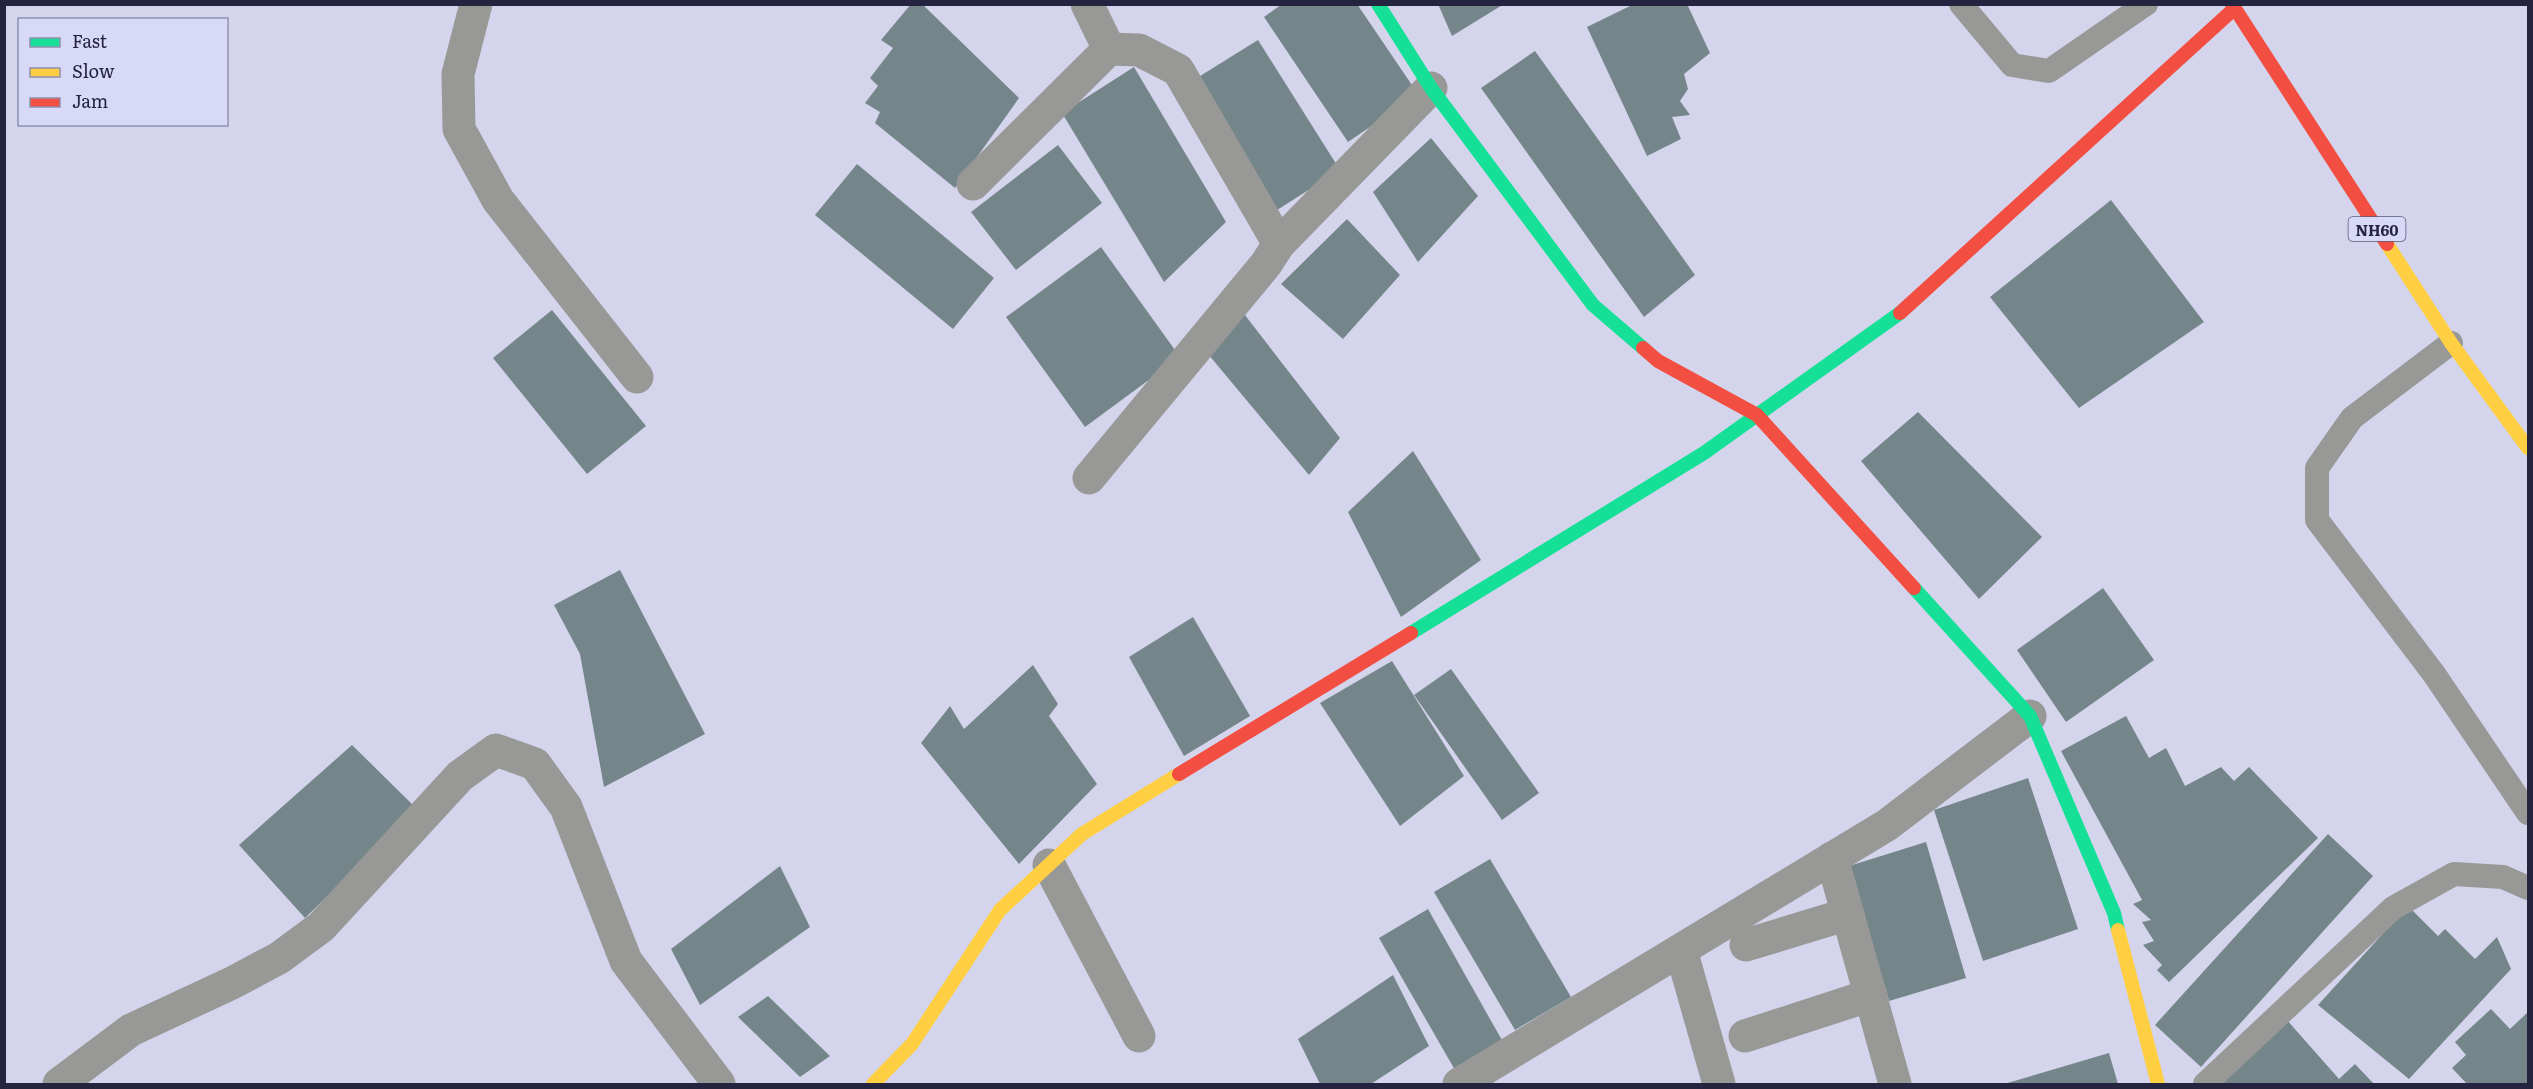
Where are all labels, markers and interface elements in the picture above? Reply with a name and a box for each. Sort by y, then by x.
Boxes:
legend [18,18,228,126]
text: Fast [72,27,108,54]
text: Slow [72,57,115,84]
text: Jam [72,87,108,114]
road number: NH60 [2348,217,2406,241]

